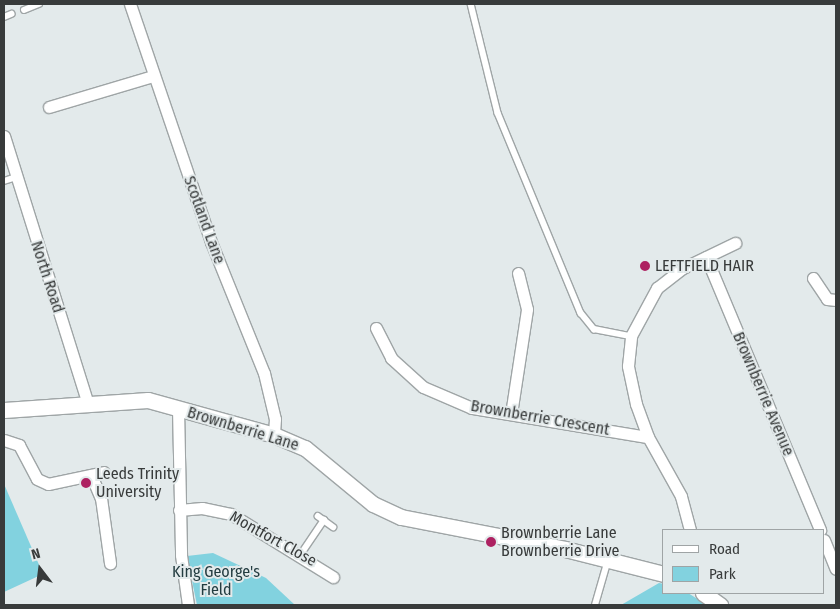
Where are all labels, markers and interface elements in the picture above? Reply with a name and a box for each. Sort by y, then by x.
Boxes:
street label: Scotland Lane [179,174,229,266]
street label: North Road [26,239,68,315]
place label: LEFTFIELD HAIR [655,256,754,276]
marker: LEFTFIELD HAIR [639,260,651,272]
street label: Brownberrie Avenue [728,329,798,459]
street label: Brownberrie Crescent [469,396,611,440]
street label: Brownberrie Lane [185,403,301,455]
place label: Leeds Trinity University [96,464,179,502]
marker: Leeds Trinity University [80,477,92,489]
street label: Montfort Close [226,507,320,571]
place label: Brownberrie Lane Brownberrie Drive [501,523,619,561]
legend [662,529,825,594]
marker: Brownberrie Lane Brownberrie Drive [485,536,497,548]
text: Road [709,540,740,558]
north arrow [15,544,65,594]
text: N [30,545,42,563]
park label: King George's Field [172,562,260,600]
text: Park [709,565,736,583]

